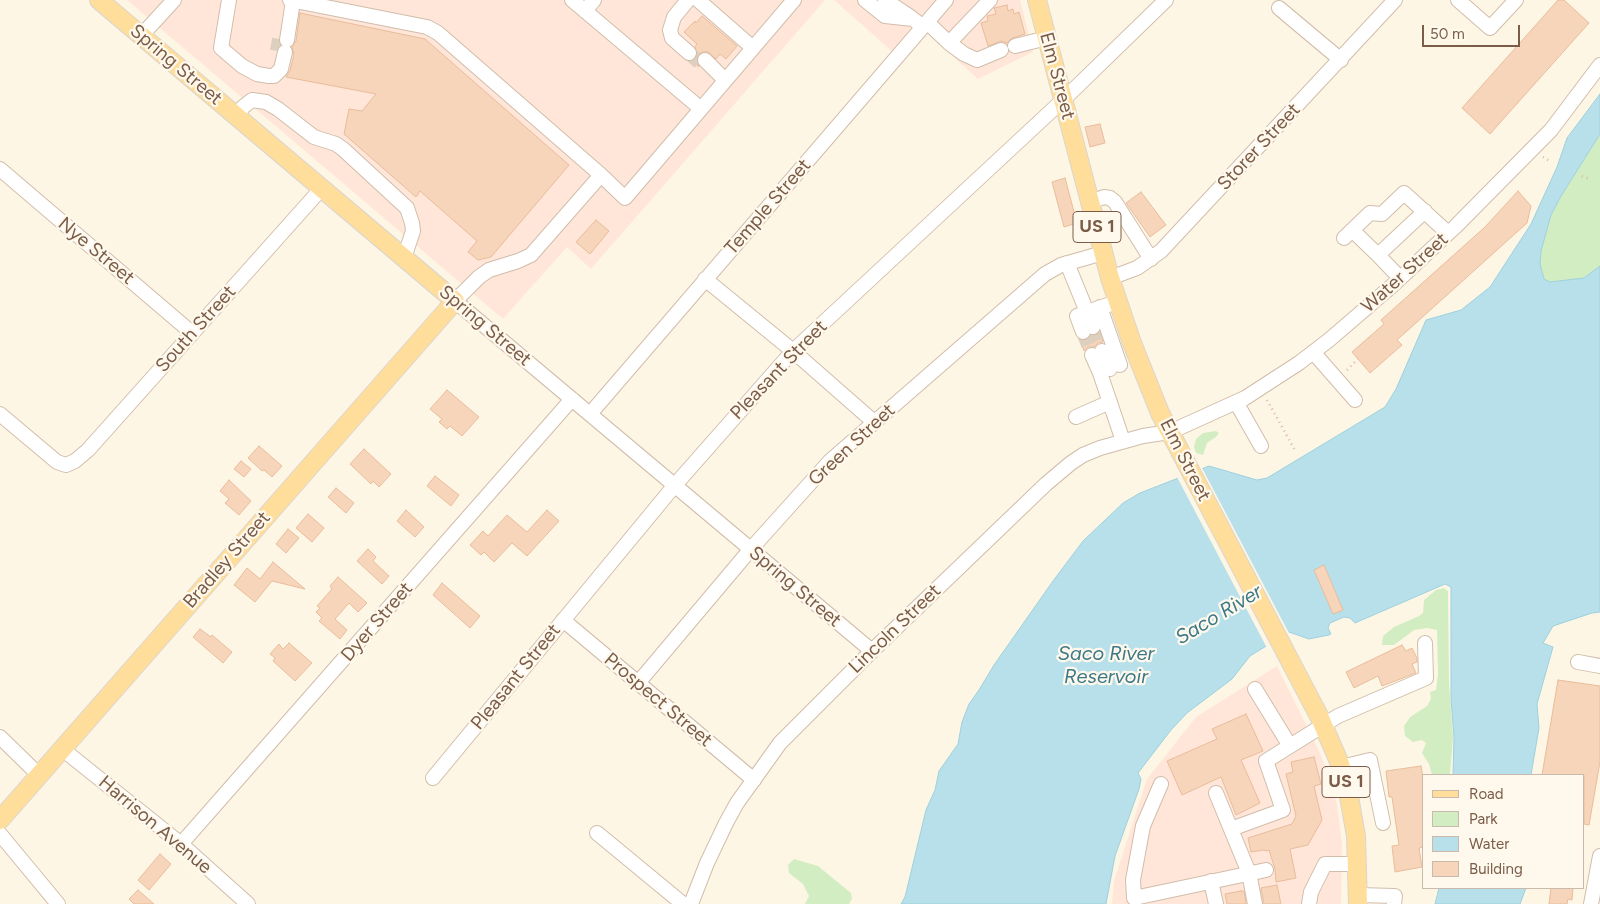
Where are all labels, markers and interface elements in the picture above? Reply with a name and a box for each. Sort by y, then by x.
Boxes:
scale bar [1425,15,1522,47]
street label: Spring Street [125,20,227,110]
text: 50 m [1430,25,1465,43]
street label: Elm Street [1034,30,1080,122]
street label: Storer Street [1213,99,1305,195]
street label: Temple Street [720,154,816,260]
street label: Nye Street [53,212,139,290]
road number: US 1 [1073,212,1121,242]
street label: Water Street [1357,228,1453,318]
street label: South Street [151,281,241,377]
street label: Spring Street [434,281,536,371]
street label: Pleasant Street [726,316,832,424]
street label: Green Street [804,399,900,491]
street label: Elm Street [1155,415,1215,505]
street label: Bradley Street [179,507,275,613]
street label: Spring Street [744,542,846,632]
street label: Dyer Street [336,578,418,666]
street label: Lincoln Street [844,580,946,678]
water label: Saco River [1171,580,1267,650]
street label: Pleasant Street [466,620,566,734]
water label: Saco River Reservoir [1058,642,1154,689]
street label: Prospect Street [599,648,717,752]
road number: US 1 [1322,766,1370,798]
street label: Harrison Avenue [94,771,216,879]
legend [1422,774,1585,889]
text: Road [1469,785,1504,803]
text: Park [1469,810,1498,828]
text: Water [1469,835,1509,853]
text: Building [1469,860,1523,878]

